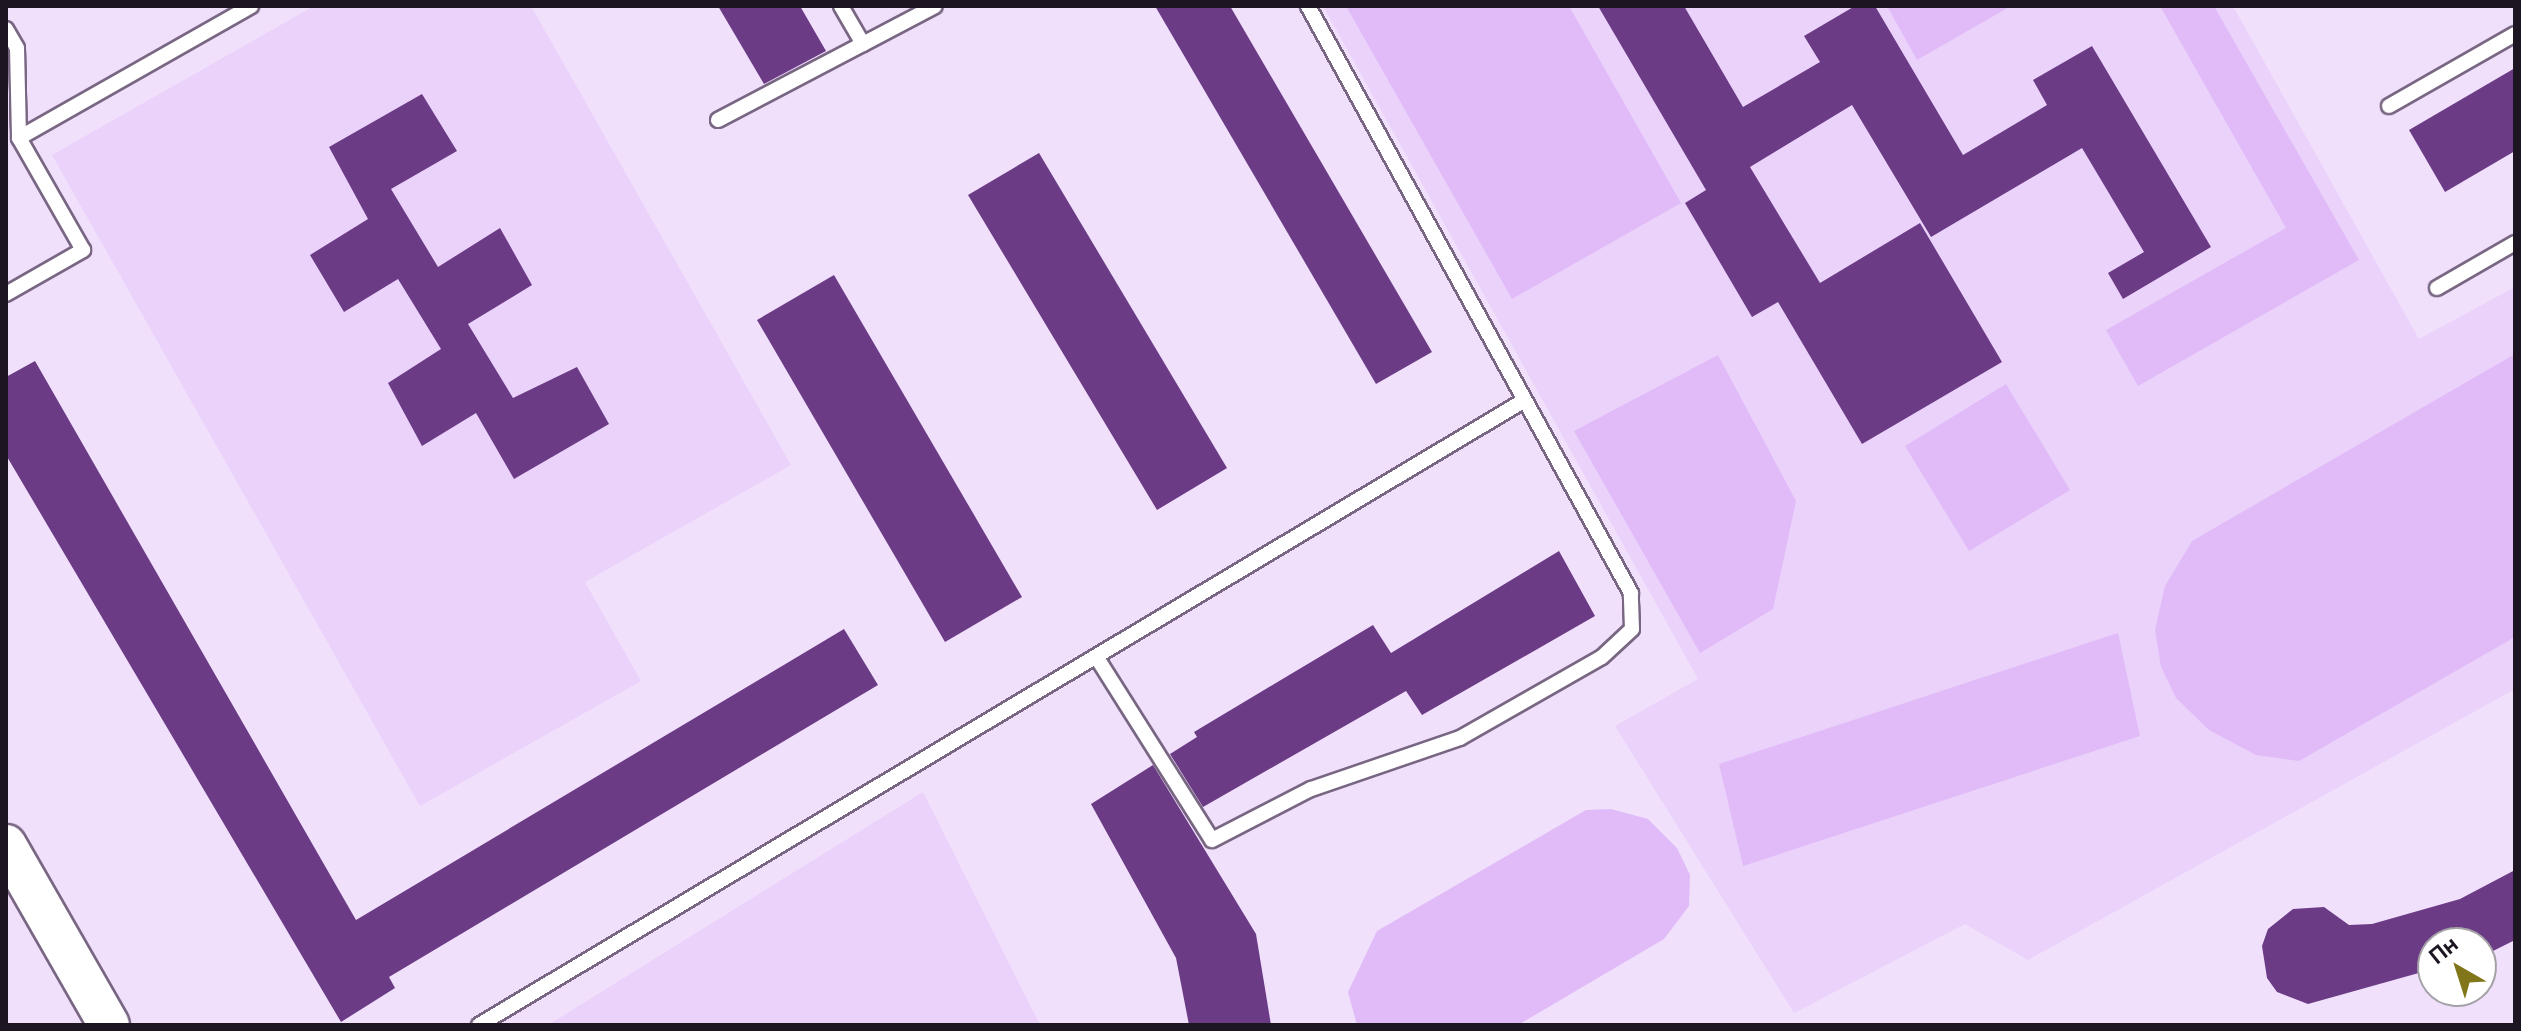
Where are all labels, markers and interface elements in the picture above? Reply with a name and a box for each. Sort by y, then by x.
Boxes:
north arrow [2417,927,2497,1007]
text: Пн [2424,931,2463,969]

